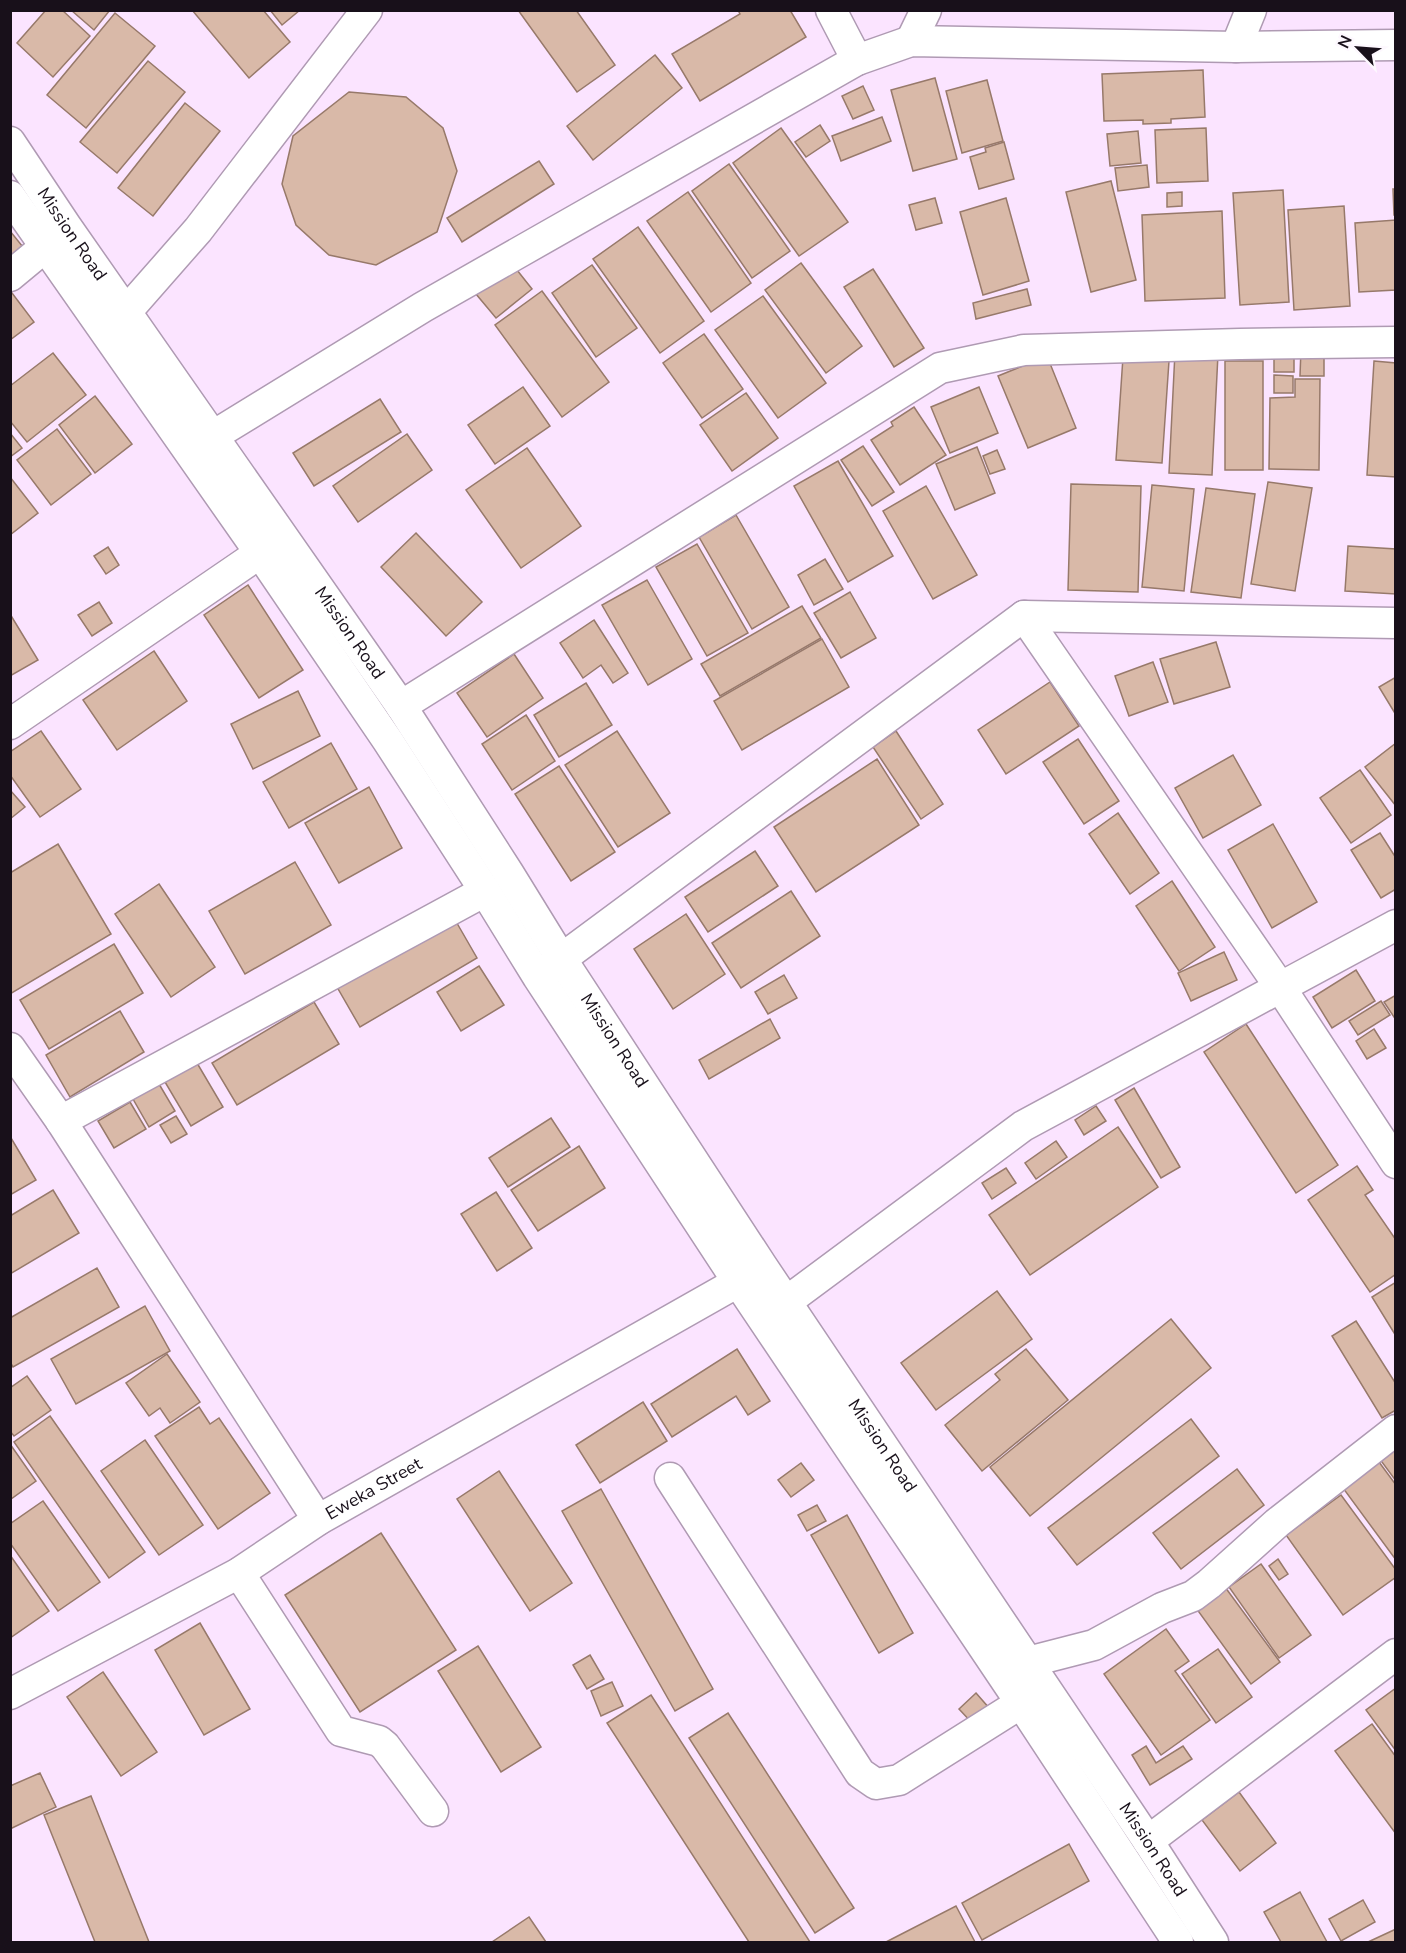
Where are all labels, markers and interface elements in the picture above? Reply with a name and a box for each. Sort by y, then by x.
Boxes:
north arrow [1328,18,1388,78]
text: N [1333,32,1358,52]
street label: Mission Road [32,183,112,285]
street label: Mission Road [309,582,391,684]
street label: Mission Road [575,989,654,1092]
street label: Mission Road [843,1394,923,1497]
street label: Eweka Street [321,1451,427,1525]
street label: Mission Road [1113,1798,1193,1901]

